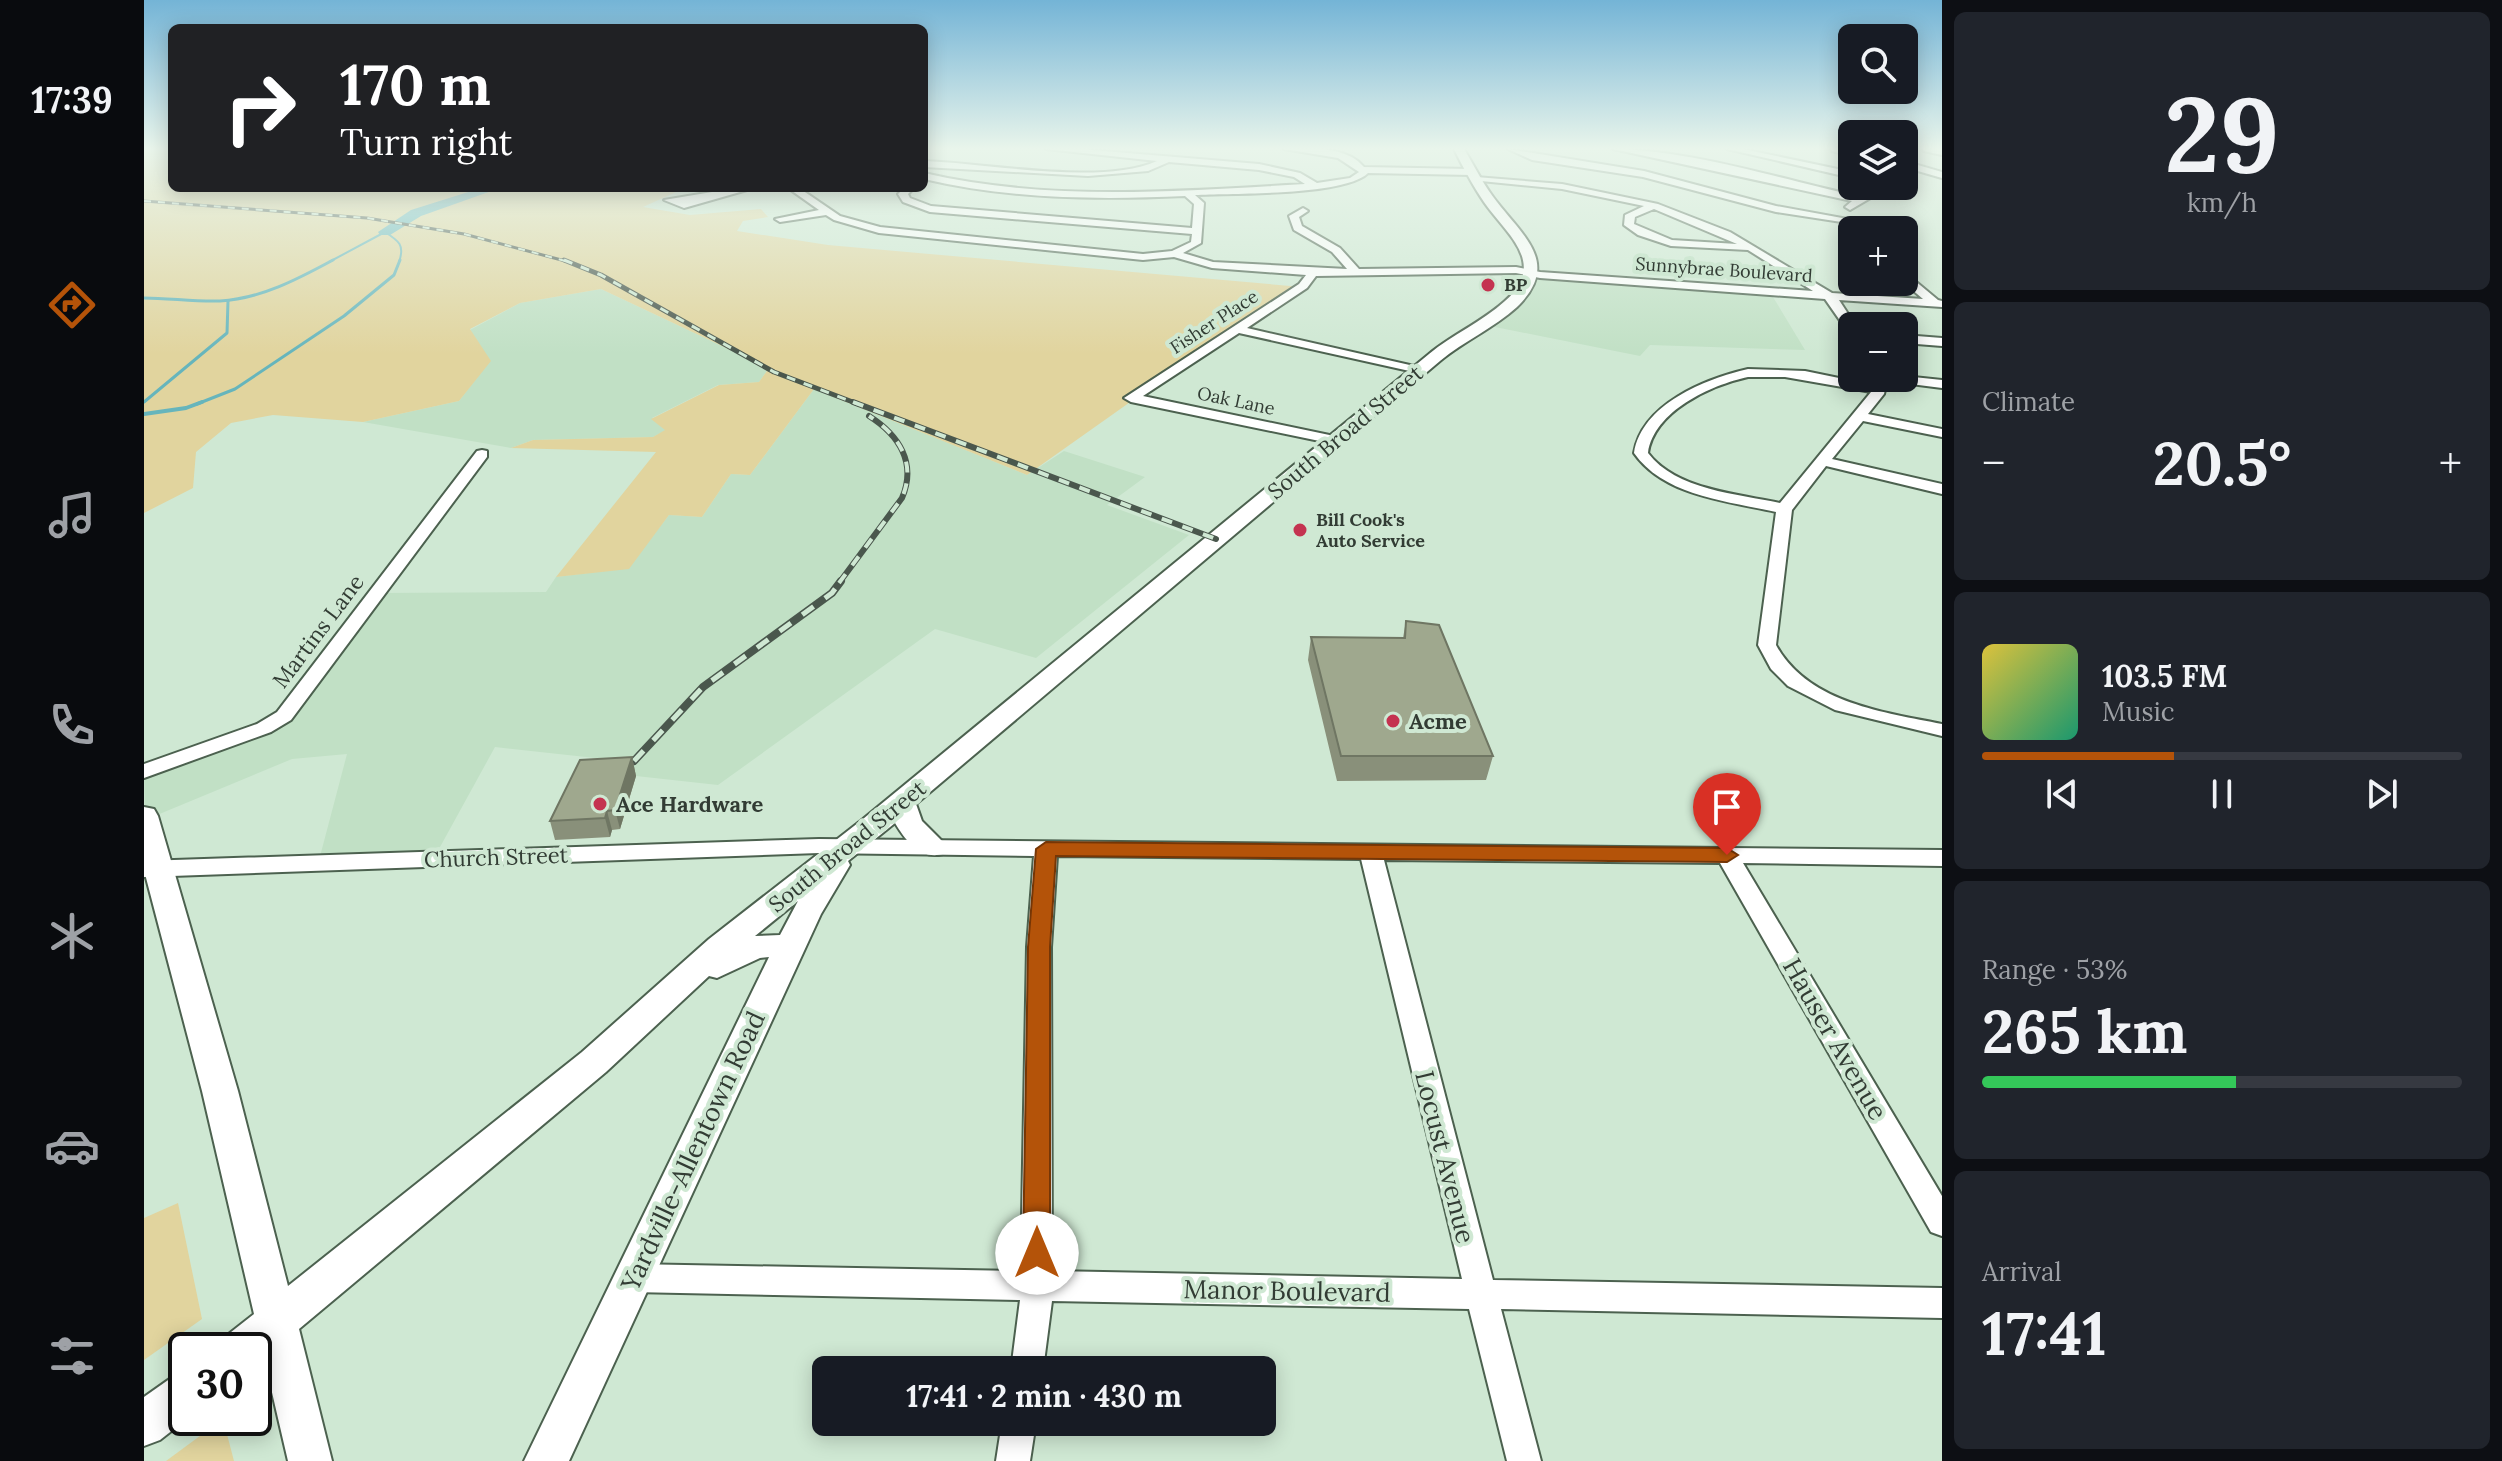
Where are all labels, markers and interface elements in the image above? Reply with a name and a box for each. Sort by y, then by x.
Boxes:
map controls [1838,24,1918,392]
button: search [1838,24,1918,104]
text: 170 m [340,49,491,120]
icon: right [208,56,312,160]
text: 29 [2164,67,2280,200]
text: 17:39 [31,77,113,123]
text: Turn right [340,119,513,165]
button: layers [1838,120,1918,200]
text: km/h [2187,186,2257,219]
button: + [1838,216,1918,296]
street label: Sunnybrae Boulevard [1635,252,1814,287]
place label: BP [1504,273,1528,296]
marker: BP [1479,276,1497,294]
icon: directions [44,277,100,333]
street label: Fisher Place [1165,284,1262,359]
button: − [1838,312,1918,392]
street label: South Broad Street [1262,358,1429,505]
street label: Oak Lane [1195,381,1277,420]
text: Climate [1982,385,2075,418]
text: 20.5° [2153,425,2291,501]
text: − [1982,435,2005,491]
text: + [2439,435,2462,491]
icon: music [44,487,100,543]
place label: Bill Cook's Auto Service [1316,508,1425,552]
marker: Bill Cook's Auto Service [1291,521,1309,539]
street label: Martins Lane [266,569,370,693]
text: 103.5 FM [2102,657,2227,695]
text: Music [2102,695,2175,728]
icon: phone [44,697,100,753]
place label: Acme [1409,707,1467,735]
marker: Acme [1384,712,1402,730]
icon: previous [2040,772,2084,816]
icon: pause [2200,772,2244,816]
icon: next [2360,772,2404,816]
pin [1693,773,1761,855]
street label: South Broad Street [763,774,932,918]
icon: arrive [1705,785,1749,829]
place label: Ace Hardware [616,790,763,818]
marker: Ace Hardware [591,795,609,813]
street label: Church Street [424,840,569,874]
icon: climate [44,908,100,964]
street label: Hauser Avenue [1776,952,1895,1126]
text: Range · 53% [1982,953,2127,986]
text: 265 km [1982,993,2188,1069]
street label: Yardville-Allentown Road [613,1006,772,1297]
street label: Locust Avenue [1408,1067,1483,1247]
icon: car [44,1118,100,1174]
position arrow [995,1211,1079,1295]
text: Arrival [1982,1255,2061,1288]
street label: Manor Boulevard [1183,1272,1391,1309]
text: 17:41 [1982,1295,2107,1371]
icon: filters [44,1328,100,1384]
speed limit sign: 30 [168,1332,272,1436]
text: 17:41 · 2 min · 430 m [906,1377,1182,1415]

